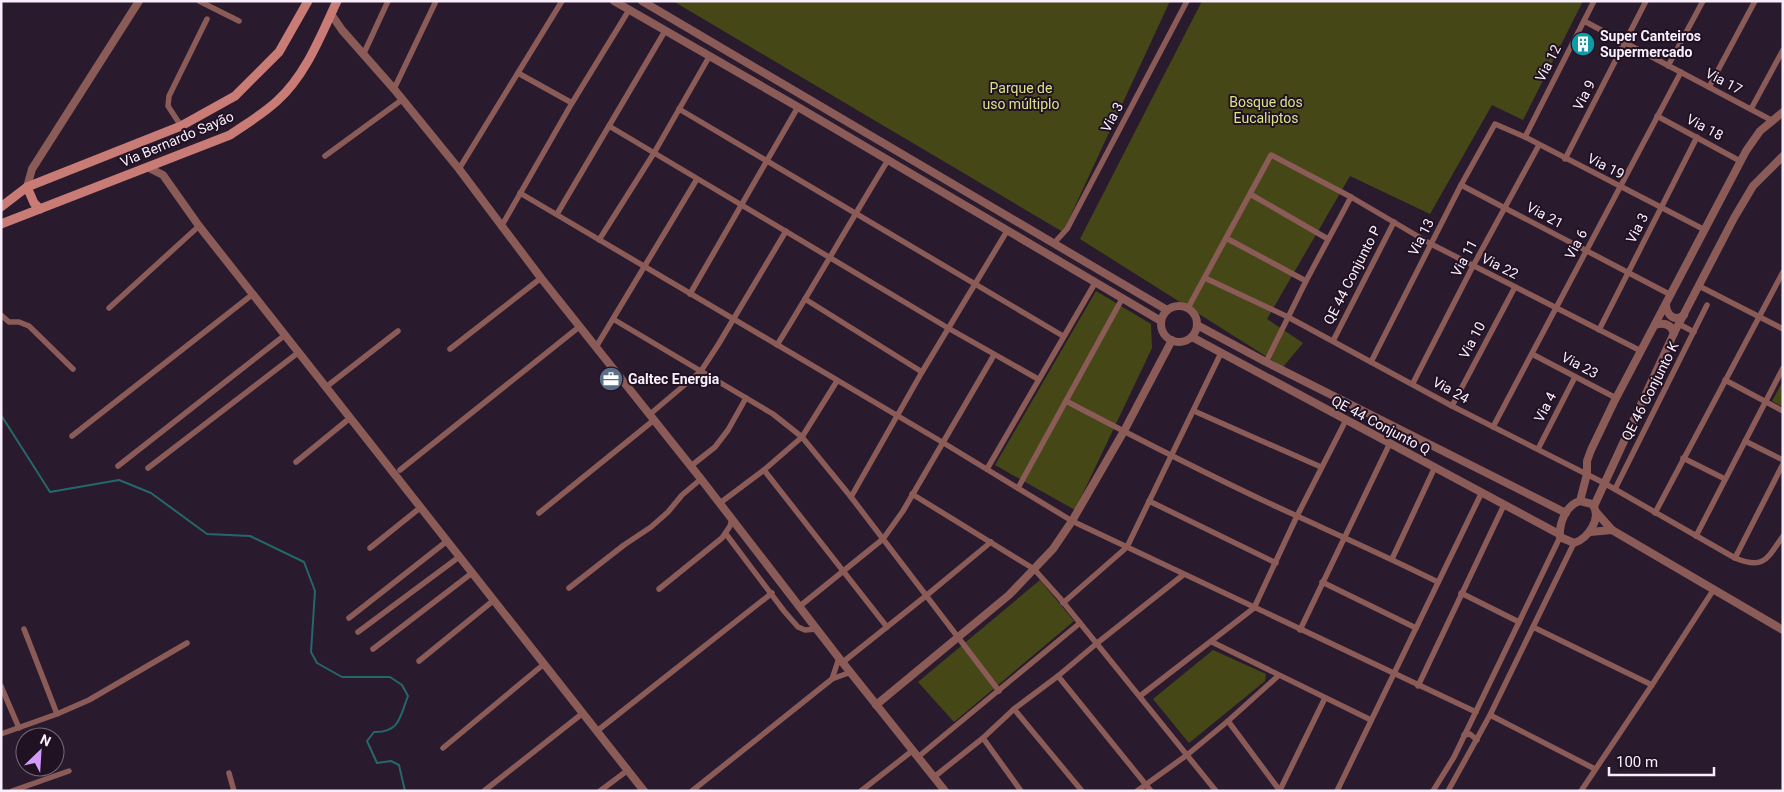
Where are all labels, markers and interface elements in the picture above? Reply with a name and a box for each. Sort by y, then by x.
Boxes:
place label: Super Canteiros Supermercado [1600,28,1701,60]
building icon: Super Canteiros Supermercado [1570,31,1596,57]
street label: Via 12 [1532,42,1564,84]
street label: Via 17 [1703,65,1745,97]
street label: Via 9 [1570,77,1598,113]
park label: Parque de uso múltiplo [982,80,1060,112]
park label: Bosque dos Eucaliptos [1229,94,1303,126]
street label: Via 3 [1098,99,1126,135]
street label: Via Bernardo Sayão [118,108,236,170]
street label: Via 18 [1684,111,1726,143]
street label: Via 19 [1585,150,1627,182]
street label: Via 21 [1524,199,1566,231]
street label: Via 3 [1623,210,1651,246]
street label: Via 13 [1405,216,1437,258]
street label: QE 44 Conjunto P [1320,223,1384,327]
street label: Via 6 [1562,226,1590,262]
street label: Via 11 [1448,237,1480,279]
street label: Via 22 [1479,250,1521,282]
street label: Via 10 [1456,319,1488,361]
street label: QE 46 Conjunto K [1618,339,1682,443]
street label: Via 23 [1559,349,1601,381]
office icon: Galtec Energia [598,366,624,392]
place label: Galtec Energia [628,371,720,387]
street label: Via 24 [1430,374,1472,407]
street label: Via 4 [1531,389,1559,425]
street label: QE 44 Conjunto Q [1329,392,1433,458]
north arrow [15,727,65,777]
text: N [38,731,53,750]
scale bar [1609,744,1714,776]
text: 100 m [1616,753,1658,771]

